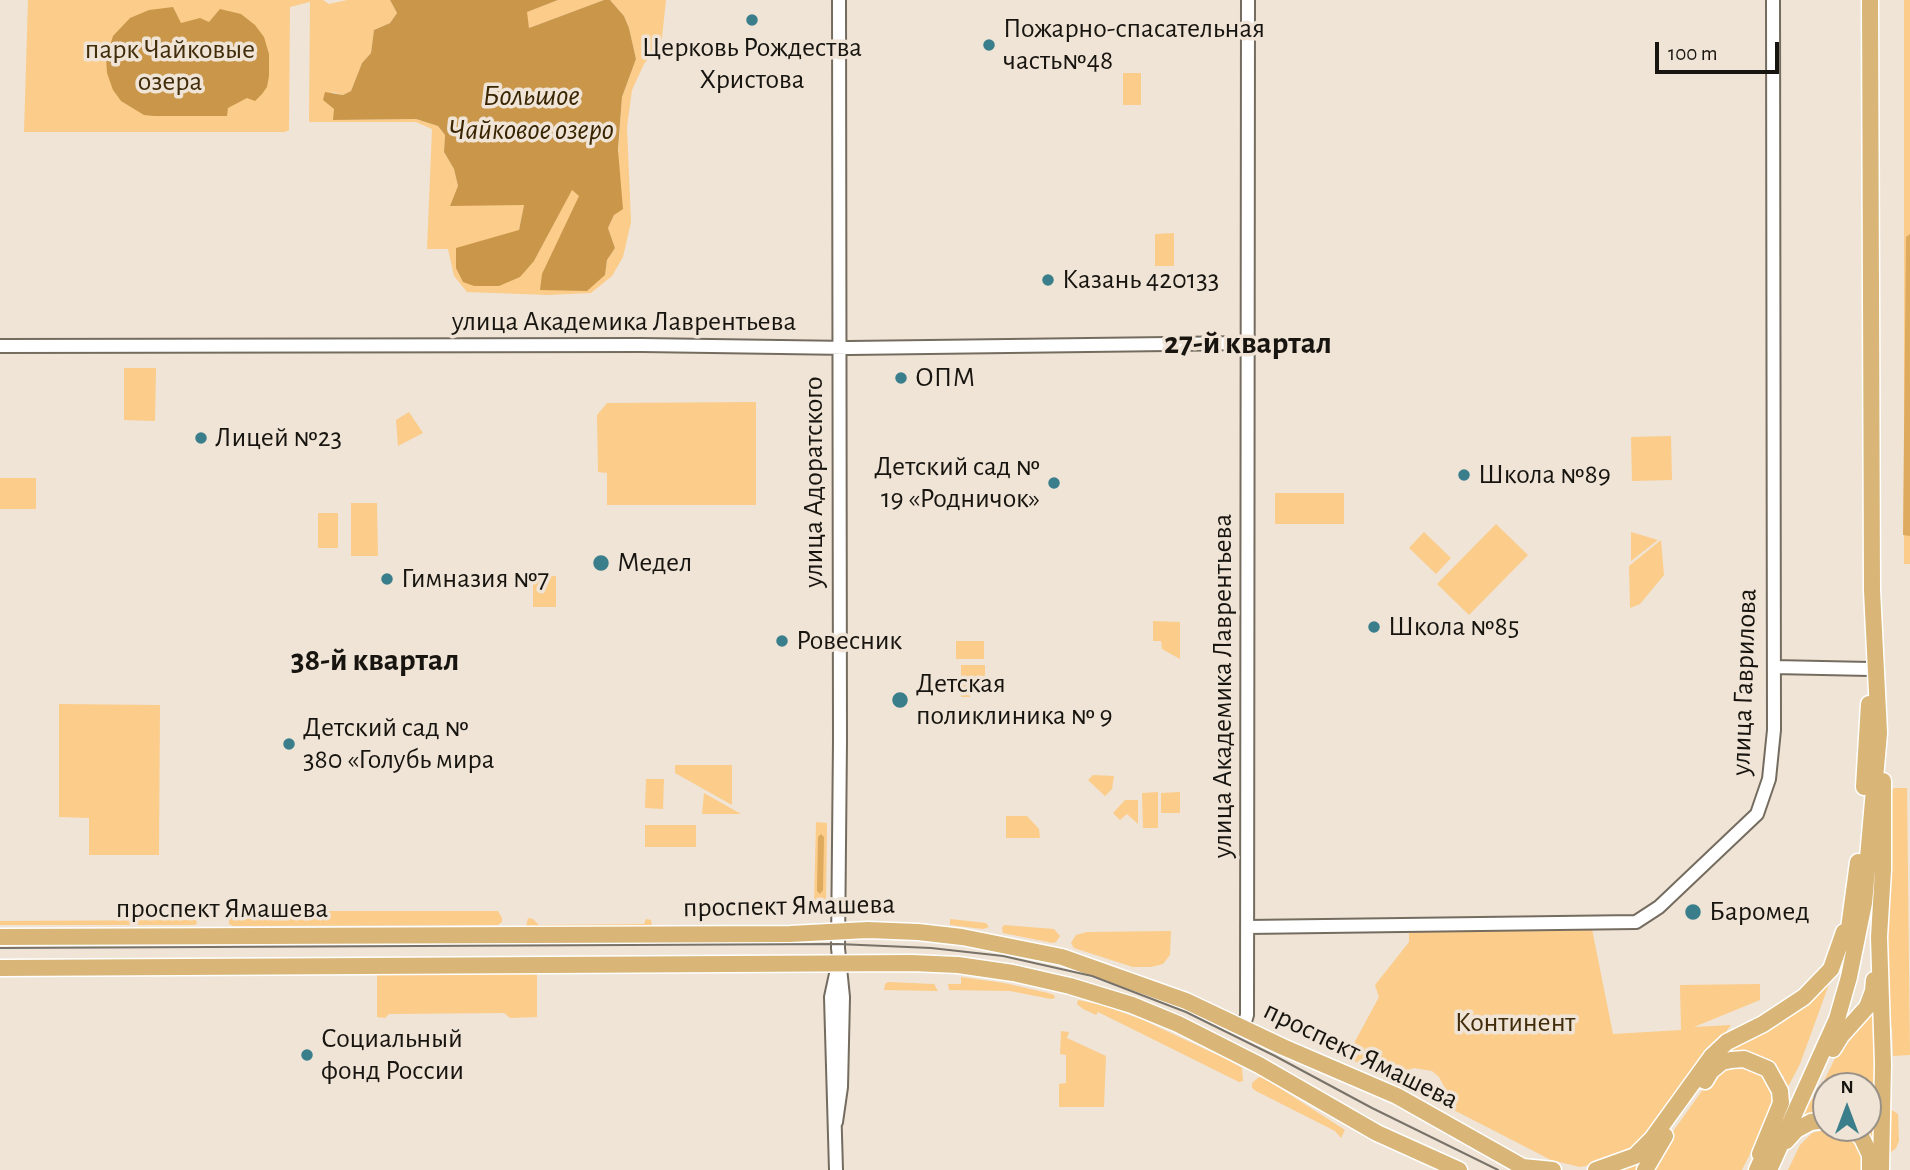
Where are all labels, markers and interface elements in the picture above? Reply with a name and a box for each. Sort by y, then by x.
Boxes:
marker: Церковь Рождества Христова [744,12,760,28]
place label: Пожарно-спасательная часть№48 [1003,12,1265,78]
scale bar [1658,28,1782,72]
place label: Церковь Рождества Христова [642,31,862,97]
park label: парк Чайковые озера [85,33,255,99]
marker: Пожарно-спасательная часть№48 [981,37,997,53]
text: 100 m [1668,43,1718,64]
water label: Большое Чайковое озеро [448,78,614,148]
place label: Казань 420133 [1062,263,1219,297]
marker: Казань 420133 [1040,272,1056,288]
street label: улица Академика Лаврентьева [452,305,796,339]
district label: 27-й квартал [1164,324,1332,362]
place label: ОПМ [915,361,975,395]
marker: ОПМ [893,370,909,386]
street label: улица Адоратского [797,376,831,588]
place label: Лицей №23 [215,421,342,455]
marker: Лицей №23 [193,430,209,446]
place label: Детский сад № 19 «Родничок» [874,450,1040,516]
place label: Школа №89 [1478,458,1611,492]
marker: Школа №89 [1456,467,1472,483]
marker: Детский сад № 19 «Родничок» [1046,475,1062,491]
street label: улица Академика Лаврентьева [1206,514,1240,858]
place label: Медел [617,546,692,580]
marker: Медел [591,553,611,573]
place label: Гимназия №7 [401,562,549,596]
marker: Гимназия №7 [379,571,395,587]
street label: улица Гаврилова [1724,588,1764,776]
place label: Школа №85 [1388,610,1519,644]
marker: Школа №85 [1366,619,1382,635]
place label: Ровесник [796,624,902,658]
marker: Ровесник [774,633,790,649]
district label: 38-й квартал [291,641,459,679]
place label: Детская поликлиника № 9 [916,667,1113,733]
marker: Детская поликлиника № 9 [890,690,910,710]
place label: Детский сад № 380 «Голубь мира [303,711,495,777]
marker: Детский сад № 380 «Голубь мира [281,736,297,752]
street label: проспект Ямашева [683,887,895,925]
street label: проспект Ямашева [116,892,328,926]
place label: Баромед [1709,895,1810,929]
marker: Баромед [1683,902,1703,922]
street label: проспект Ямашева [1258,993,1464,1117]
park label: Континент [1455,1006,1575,1040]
place label: Социальный фонд России [321,1022,464,1088]
marker: Социальный фонд России [299,1047,315,1063]
north arrow [1812,1072,1882,1142]
text: N [1840,1078,1854,1097]

